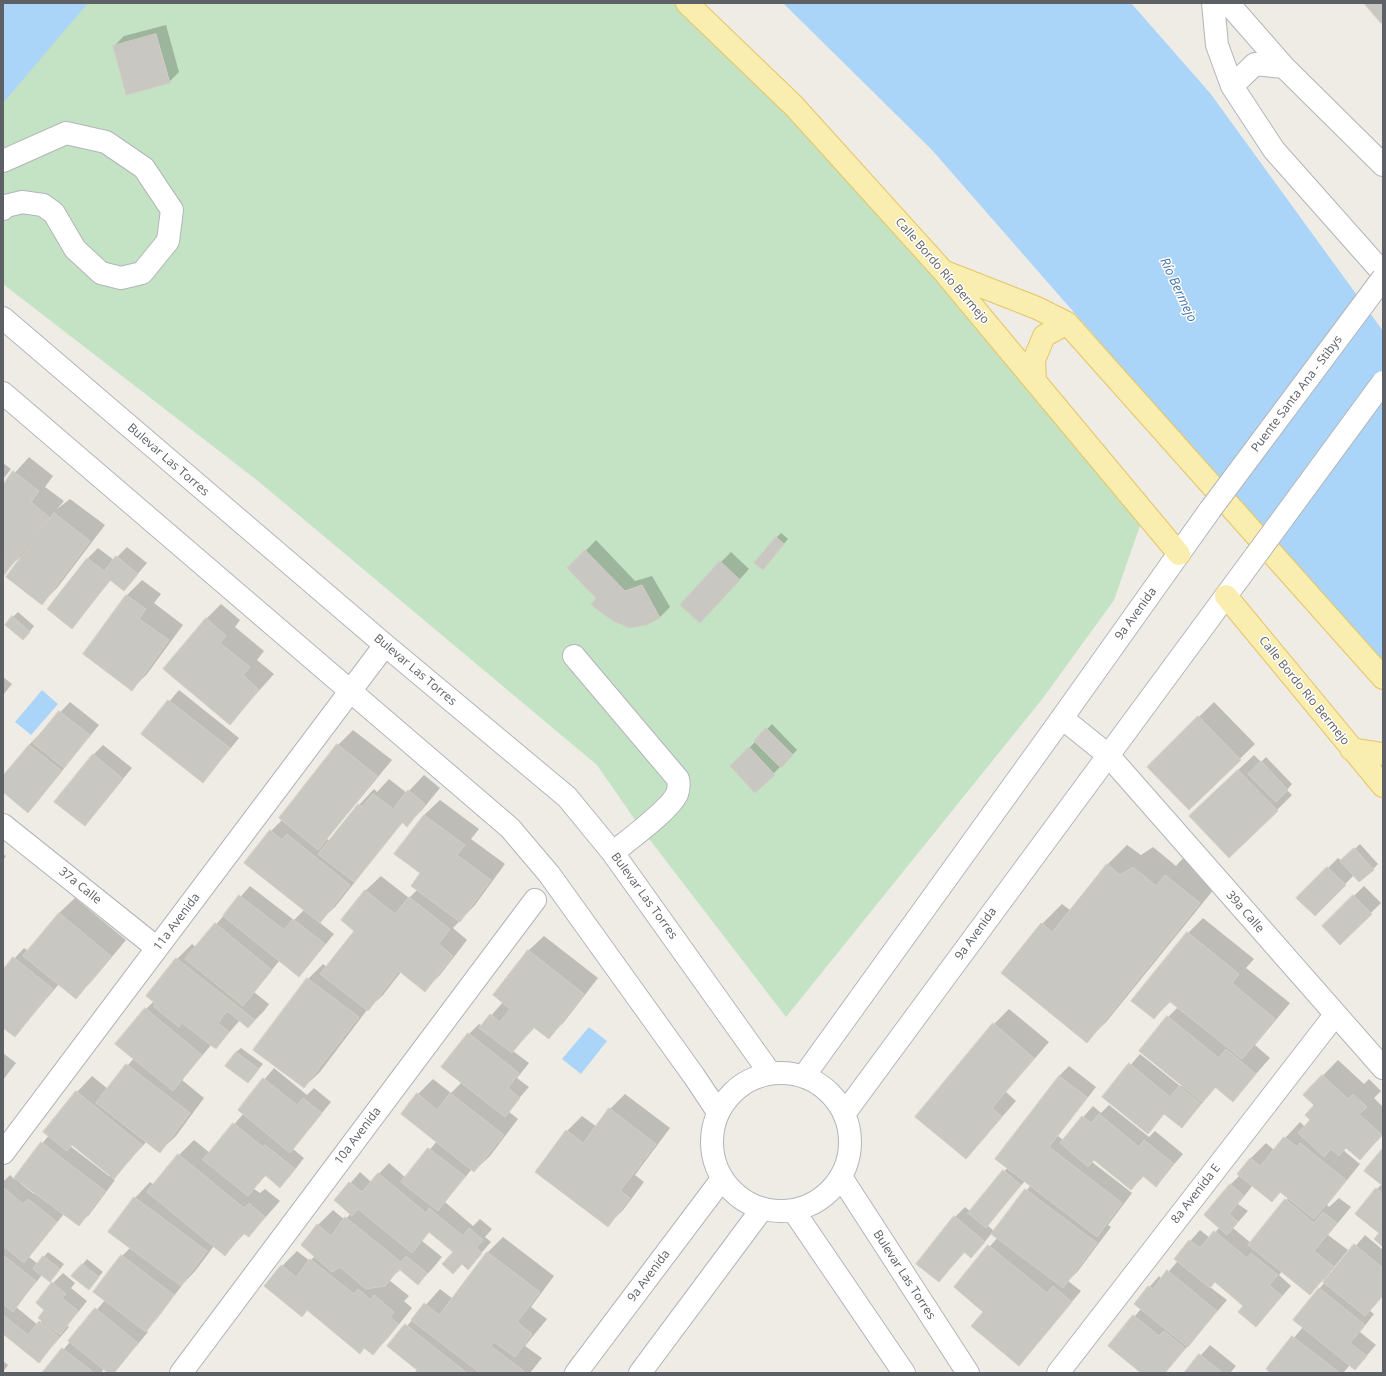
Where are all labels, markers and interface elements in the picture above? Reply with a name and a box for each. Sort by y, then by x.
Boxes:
street label: Calle Bordo Río Bermejo [892,215,992,327]
water label: Río Bermejo [1156,255,1200,325]
street label: Puente Santa Ana - Stibys [1248,333,1346,455]
street label: Bulevar Las Torres [124,421,212,499]
street label: 9a Avenida [1112,585,1160,643]
street label: Bulevar Las Torres [371,631,459,709]
street label: Calle Bordo Río Bermejo [1256,634,1352,748]
street label: Bulevar Las Torres [608,850,680,942]
street label: 37a Calle [56,865,104,907]
street label: 39a Calle [1223,888,1267,936]
street label: 11a Avenida [151,890,203,954]
street label: 9a Avenida [952,905,1000,963]
street label: 10a Avenida [332,1104,384,1168]
street label: 8a Avenida E [1168,1162,1224,1226]
street label: Bulevar Las Torres [870,1228,938,1322]
street label: 9a Avenida [625,1247,673,1305]

